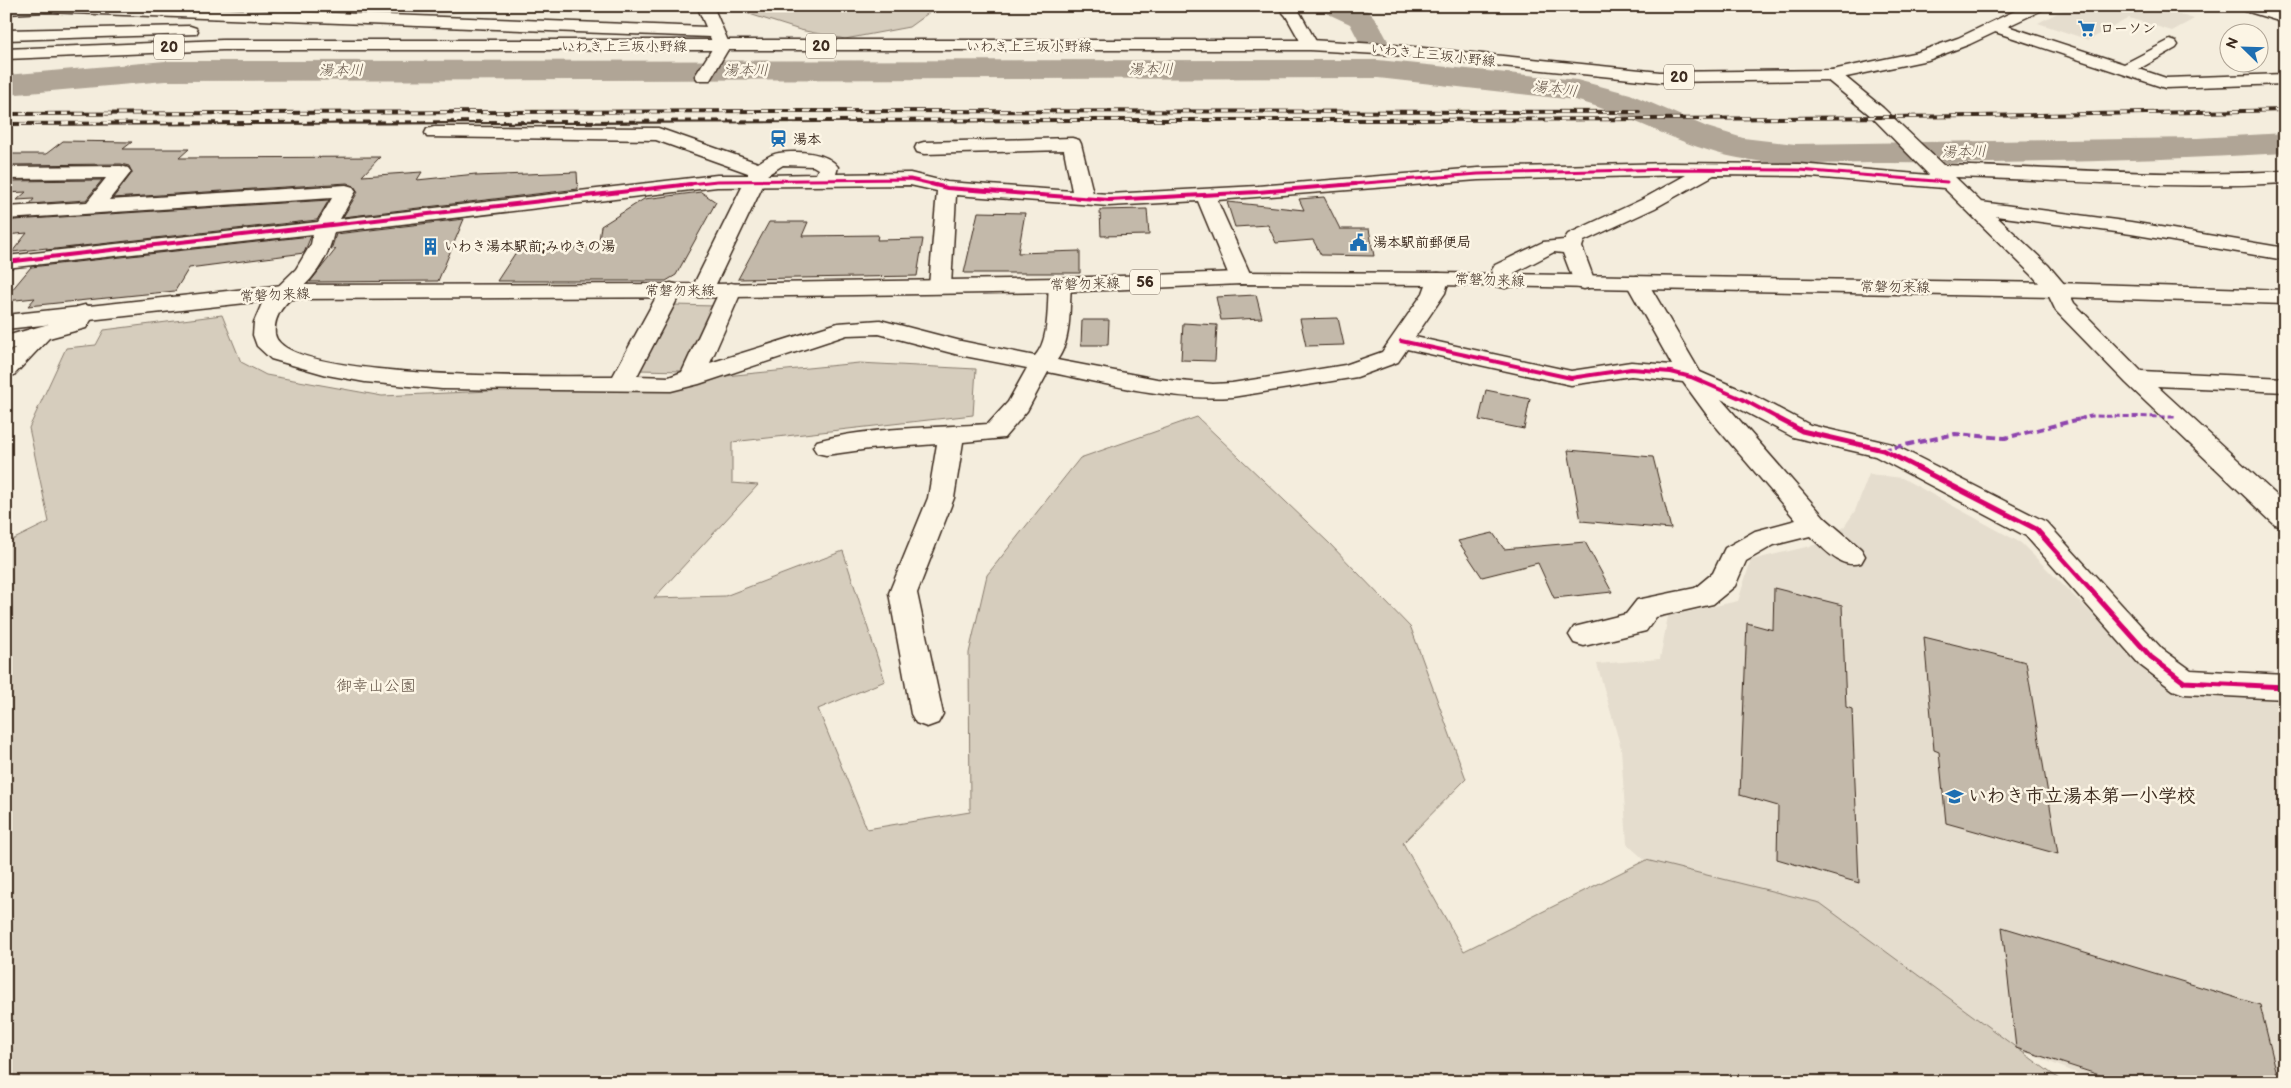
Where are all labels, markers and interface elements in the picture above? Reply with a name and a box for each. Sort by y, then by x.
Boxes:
supermarket icon: ローソン [2076,18,2096,38]
place label: ローソン [2100,20,2156,37]
north arrow [2218,22,2268,72]
road number: 20 [154,34,184,60]
road number: 20 [806,34,836,58]
text: N [2223,35,2242,51]
street label: いわき上三坂小野線 [561,38,687,55]
street label: いわき上三坂小野線 [966,38,1092,55]
street label: いわき上三坂小野線 [1369,40,1497,70]
water label: 湯本川 [1128,60,1174,79]
water label: 湯本川 [318,61,364,80]
water label: 湯本川 [723,61,769,80]
road number: 20 [1664,64,1694,90]
water label: 湯本川 [1532,77,1578,101]
station icon: 湯本 [769,129,789,149]
place label: 湯本 [793,131,821,148]
water label: 湯本川 [1941,142,1987,162]
public building icon: 湯本駅前郵便局 [1349,232,1369,252]
place label: 湯本駅前郵便局 [1373,234,1471,251]
building icon: いわき湯本駅前;みゆきの湯 [420,236,440,256]
place label: いわき湯本駅前;みゆきの湯 [444,238,615,255]
road number: 56 [1130,270,1160,294]
street label: 常磐勿来線 [1455,270,1525,290]
street label: 常磐勿来線 [1050,274,1120,294]
street label: 常磐勿来線 [1860,278,1930,296]
street label: 常磐勿来線 [645,282,715,299]
street label: 常磐勿来線 [240,285,310,305]
park label: 御幸山公園 [336,677,416,696]
place label: いわき市立湯本第一小学校 [1968,785,2196,808]
school or university icon: いわき市立湯本第一小学校 [1944,786,1964,806]

